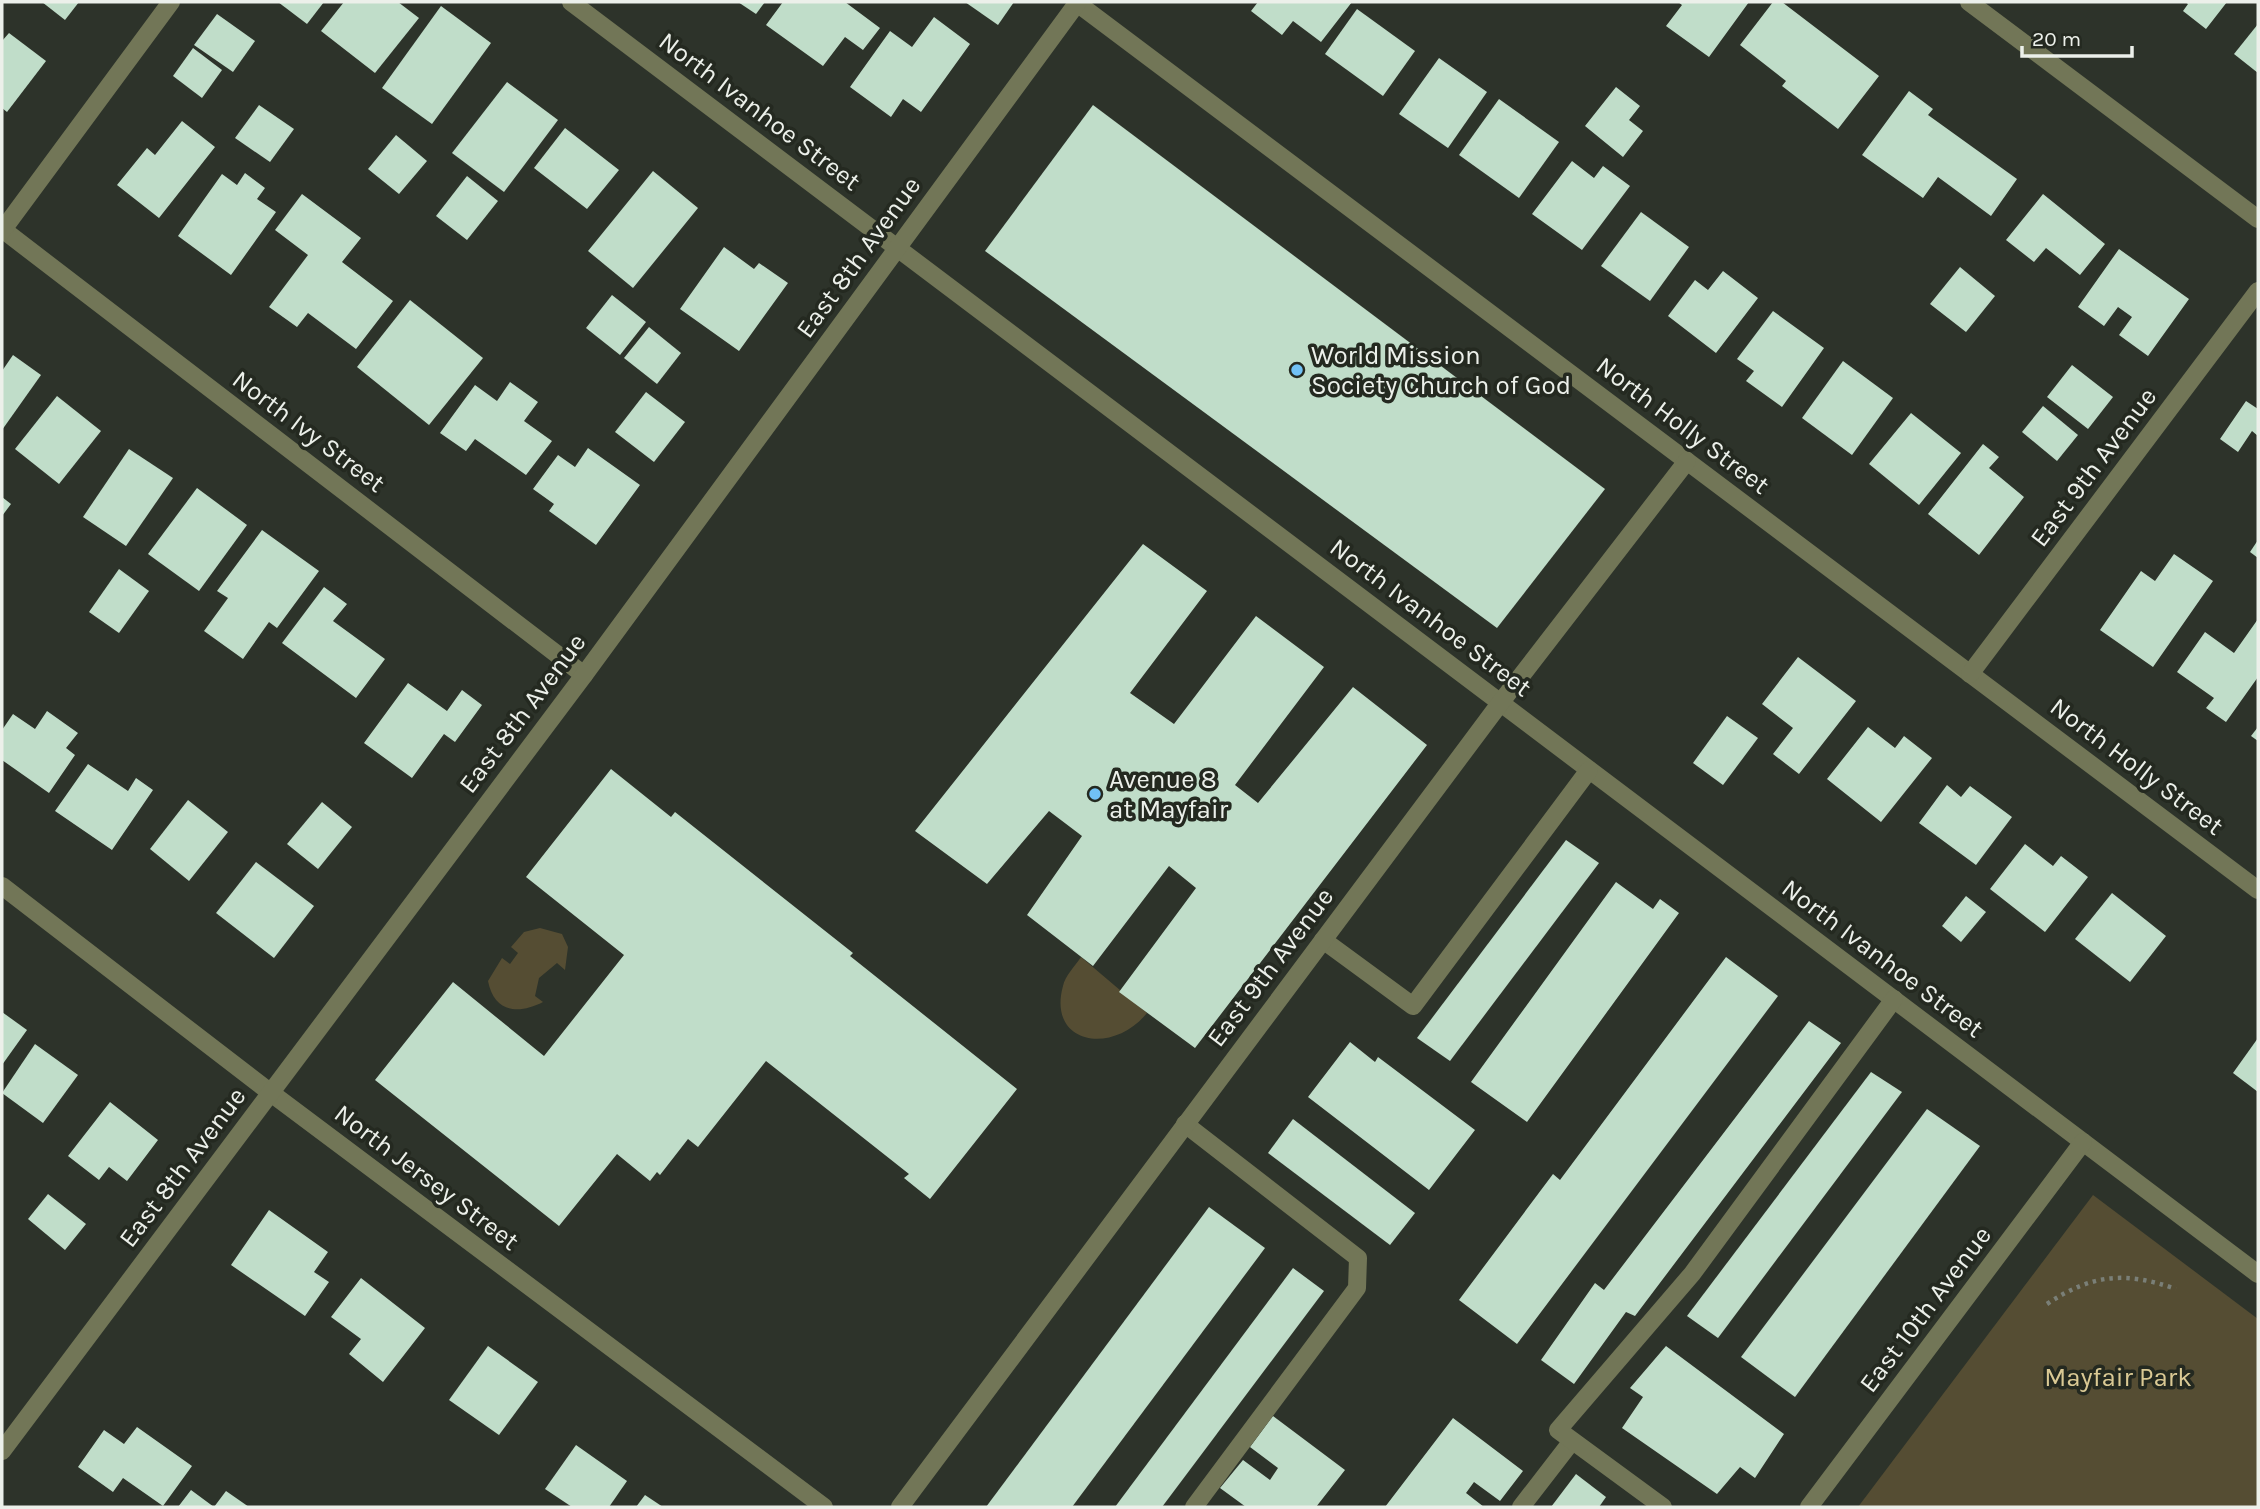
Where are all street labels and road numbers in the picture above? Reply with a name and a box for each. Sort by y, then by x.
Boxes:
street label: North Ivanhoe Street [653,26,867,197]
street label: East 8th Avenue [790,171,927,344]
street label: North Holly Street [1590,350,1776,501]
street label: North Ivy Street [226,364,391,499]
street label: East 9th Avenue [2024,382,2163,553]
street label: North Ivanhoe Street [1324,532,1538,703]
street label: East 8th Avenue [452,627,592,799]
street label: North Holly Street [2044,691,2230,842]
street label: North Ivanhoe Street [1776,873,1990,1044]
street label: East 9th Avenue [1201,882,1340,1053]
street label: East 8th Avenue [112,1081,252,1253]
street label: North Jersey Street [328,1098,525,1257]
street label: East 10th Avenue [1853,1220,1998,1398]

